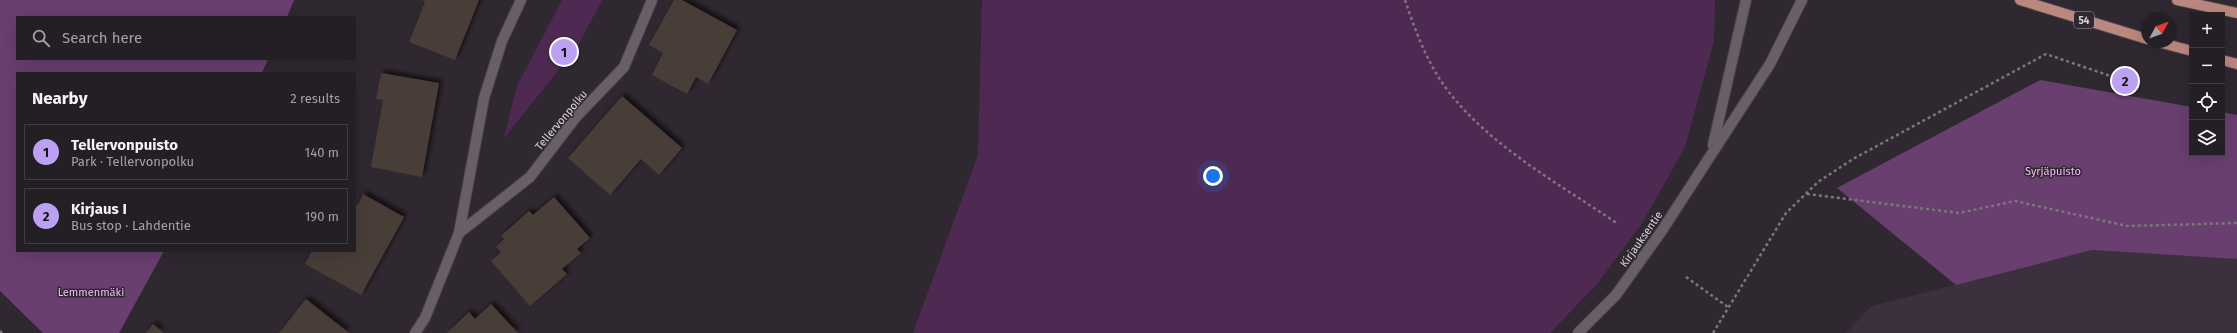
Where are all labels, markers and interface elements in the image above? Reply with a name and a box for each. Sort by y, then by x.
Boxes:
road number: 54 [2074,12,2094,28]
north arrow [2141,12,2177,48]
map controls [2189,12,2225,156]
button: + [2189,12,2225,48]
search box [16,16,356,60]
icon: search [30,27,52,49]
text: Search here [62,29,142,47]
pin: 1 [551,37,577,67]
button: − [2189,48,2225,84]
pin: 2 [2112,66,2138,96]
button: locate [2189,84,2225,120]
text: Nearby [32,88,87,109]
street label: Tellervonpolku [533,88,590,153]
text: 2 results [290,91,340,106]
button: layers [2189,120,2225,156]
text: Tellervonpuisto [71,136,178,154]
text: 1 [43,145,49,160]
text: 140 m [305,145,339,160]
text: Park · Tellervonpolku [71,154,194,169]
park label: Syrjäpuisto [2025,165,2081,178]
your location [1203,166,1223,186]
text: Kirjaus I [71,200,127,218]
text: 2 [43,209,49,224]
text: 190 m [305,209,339,224]
street label: Kirjauksentie [1617,209,1665,270]
text: Bus stop · Lahdentie [71,218,191,233]
park label: Lemmenmäki [58,286,124,299]

